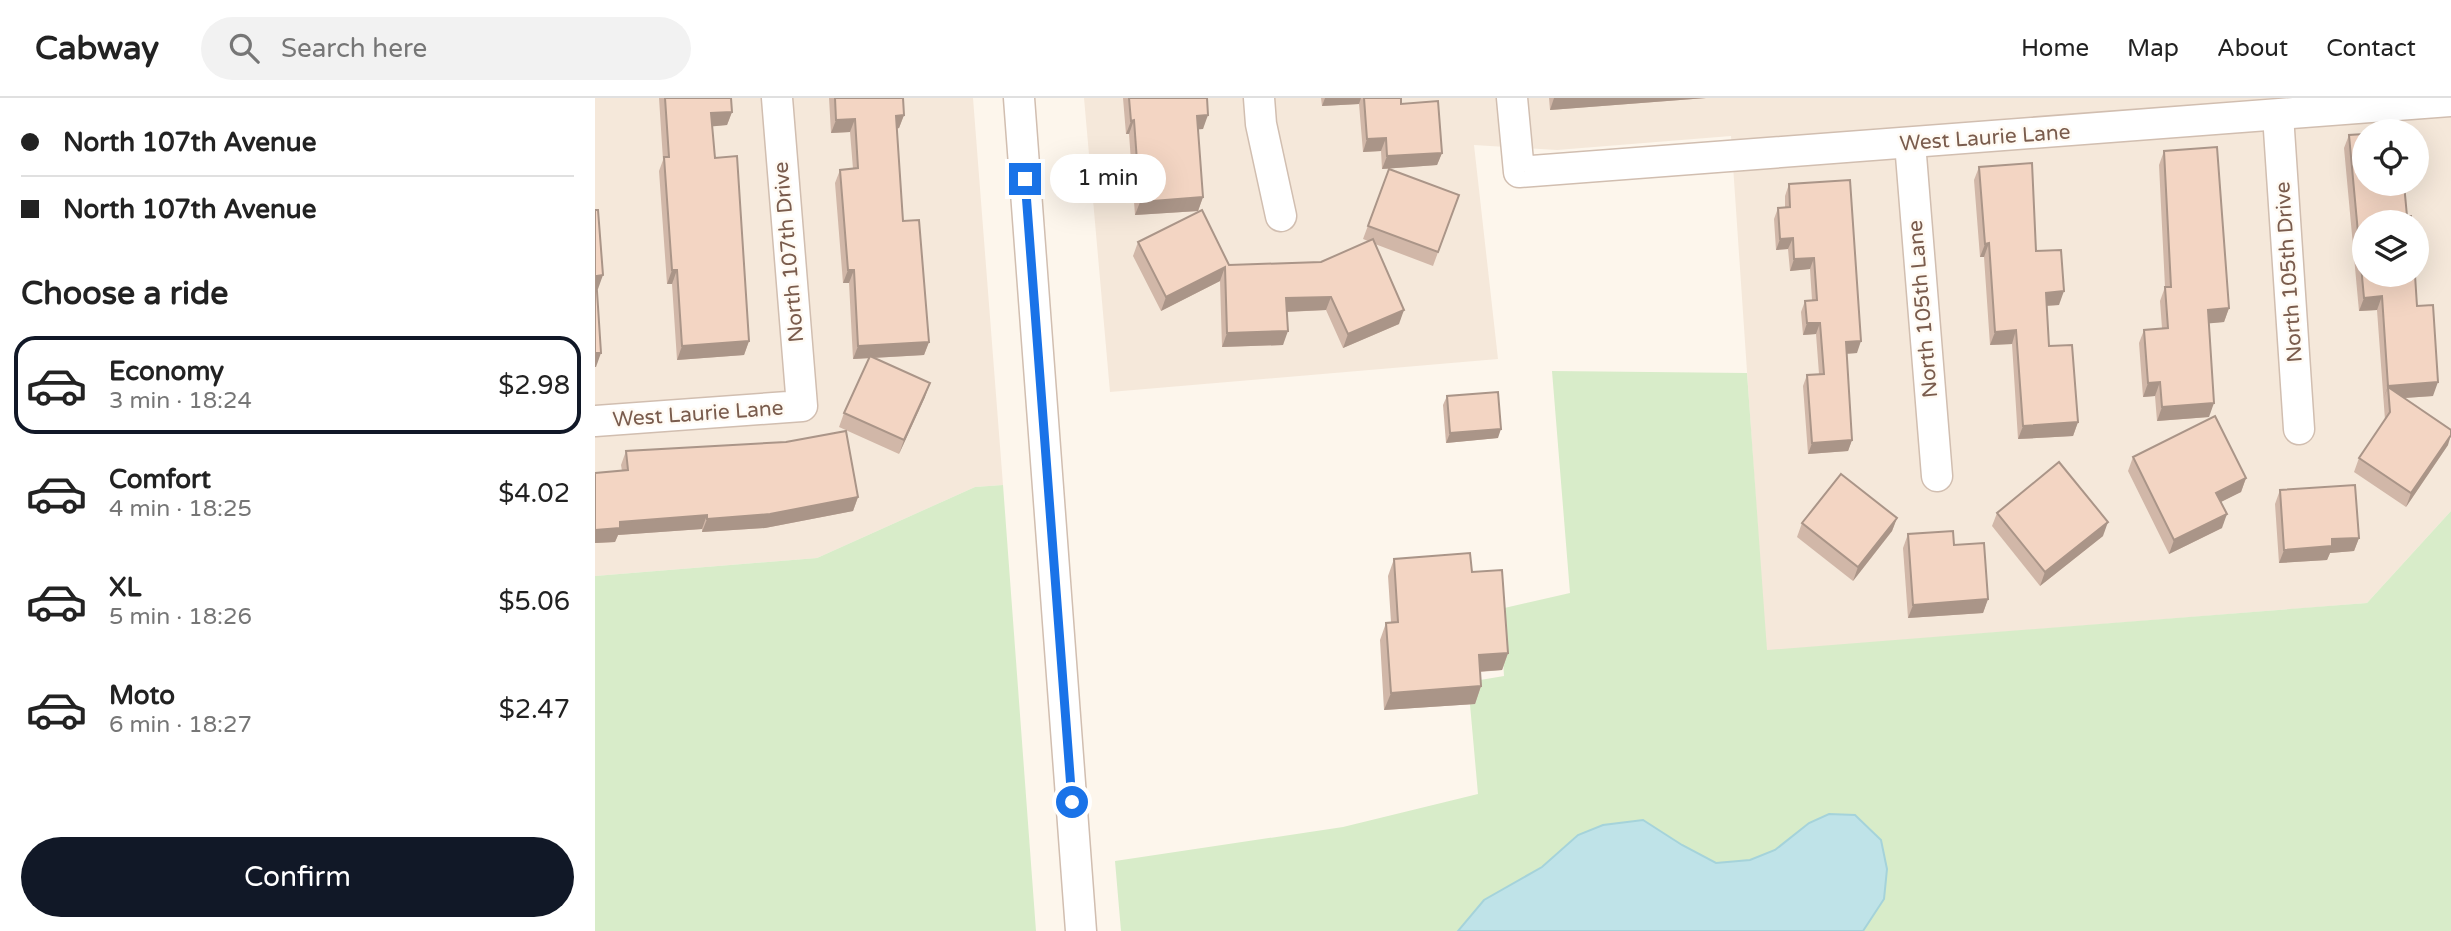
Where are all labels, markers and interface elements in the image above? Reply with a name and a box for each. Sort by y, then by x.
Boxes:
search box [201,17,691,80]
text: Cabway [35,29,159,68]
icon: search [225,29,263,67]
text: Search here [281,33,427,64]
text: Home [2021,34,2089,63]
text: Map [2127,34,2179,63]
text: About [2217,34,2288,63]
text: Contact [2326,34,2416,63]
map controls [2352,119,2429,287]
button: locate [2352,119,2429,196]
street label: West Laurie Lane [1899,120,2071,156]
text: North 107th Avenue [63,127,316,158]
callout: 1 min [1049,154,1165,204]
street label: North 107th Drive [769,161,809,343]
route end [1009,163,1041,195]
text: 1 min [1077,164,1139,192]
street label: North 105th Drive [2270,181,2308,363]
text: North 107th Avenue [63,194,316,225]
button: layers [2352,210,2429,287]
street label: North 105th Lane [1903,219,1943,399]
text: Choose a ride [21,275,228,313]
icon: car [25,354,88,417]
text: Economy [109,356,224,387]
text: $2.98 [498,370,570,401]
text: 3 min · 18:24 [109,387,252,415]
street label: West Laurie Lane [612,396,784,432]
icon: car [25,462,88,525]
text: Comfort [109,464,211,495]
text: $4.02 [498,478,570,509]
text: 4 min · 18:25 [109,495,252,523]
icon: car [25,570,88,633]
text: XL [109,572,141,603]
text: $5.06 [498,586,570,617]
text: 5 min · 18:26 [109,603,252,631]
icon: car [25,678,88,741]
text: Moto [109,680,175,711]
text: $2.47 [499,694,570,725]
text: 6 min · 18:27 [109,711,252,739]
route start [1056,786,1088,818]
button: Confirm [21,837,574,917]

